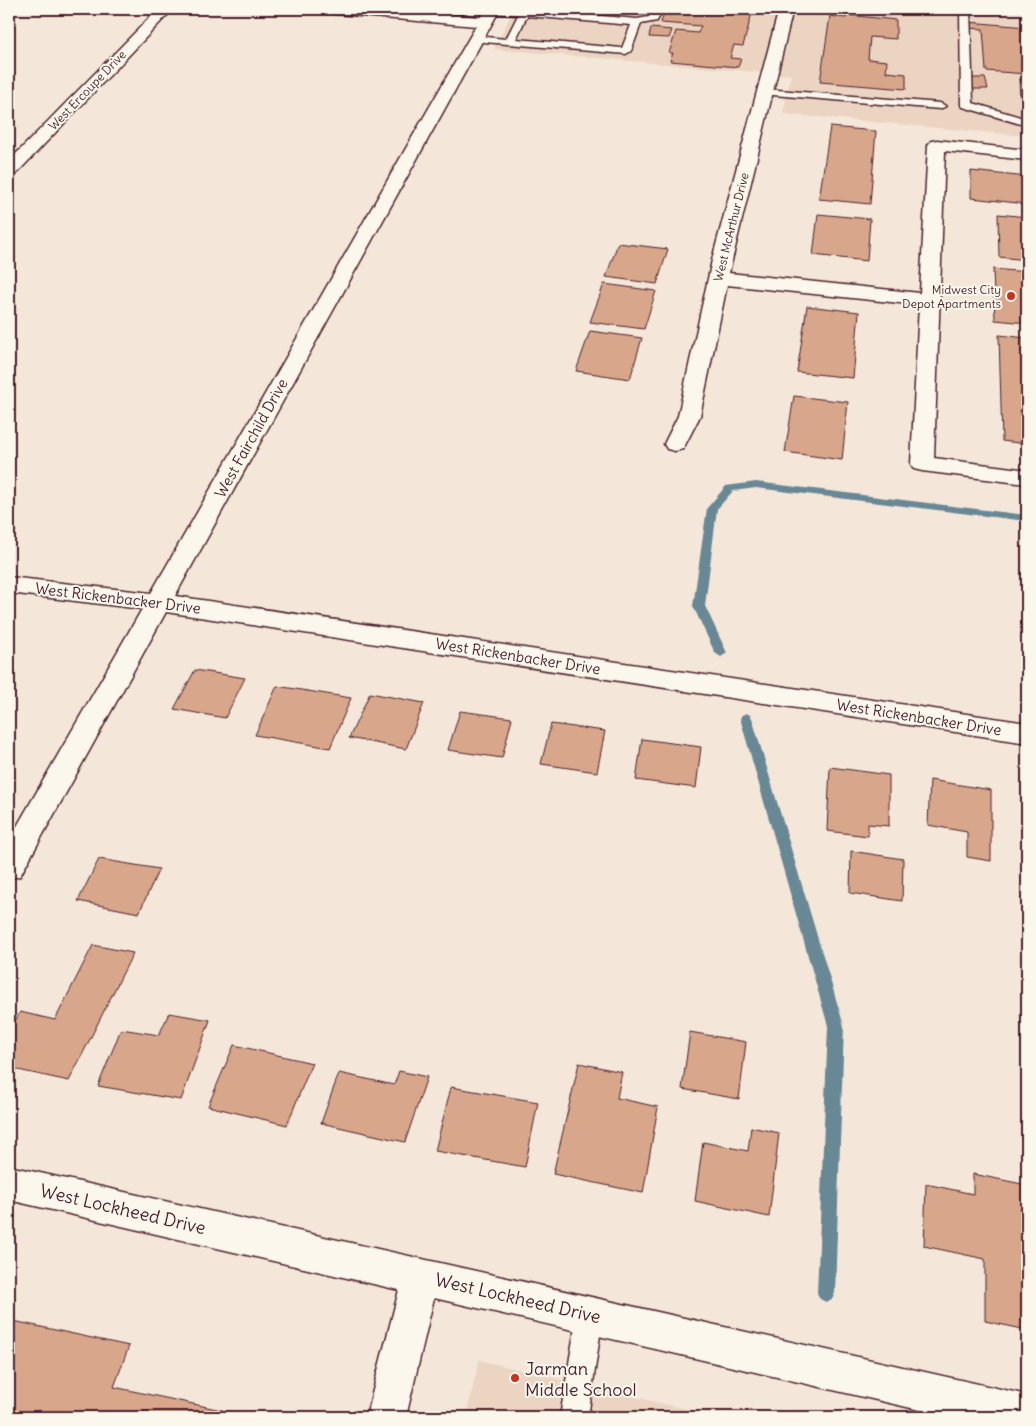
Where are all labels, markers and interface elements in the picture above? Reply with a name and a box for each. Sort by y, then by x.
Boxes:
street label: West Ercoupe Drive [45,47,129,133]
street label: West McArthur Drive [710,171,752,283]
place label: Midwest City Depot Apartments [902,282,1001,311]
marker: Midwest City Depot Apartments [1005,290,1017,302]
street label: West Fairchild Drive [210,375,292,501]
street label: West Rickenbacker Drive [34,578,202,618]
street label: West Rickenbacker Drive [434,634,602,678]
street label: West Rickenbacker Drive [835,695,1003,739]
street label: West Lockheed Drive [38,1179,208,1239]
street label: West Lockheed Drive [433,1268,603,1328]
place label: Jarman Middle School [525,1357,637,1401]
marker: Jarman Middle School [509,1372,521,1384]

